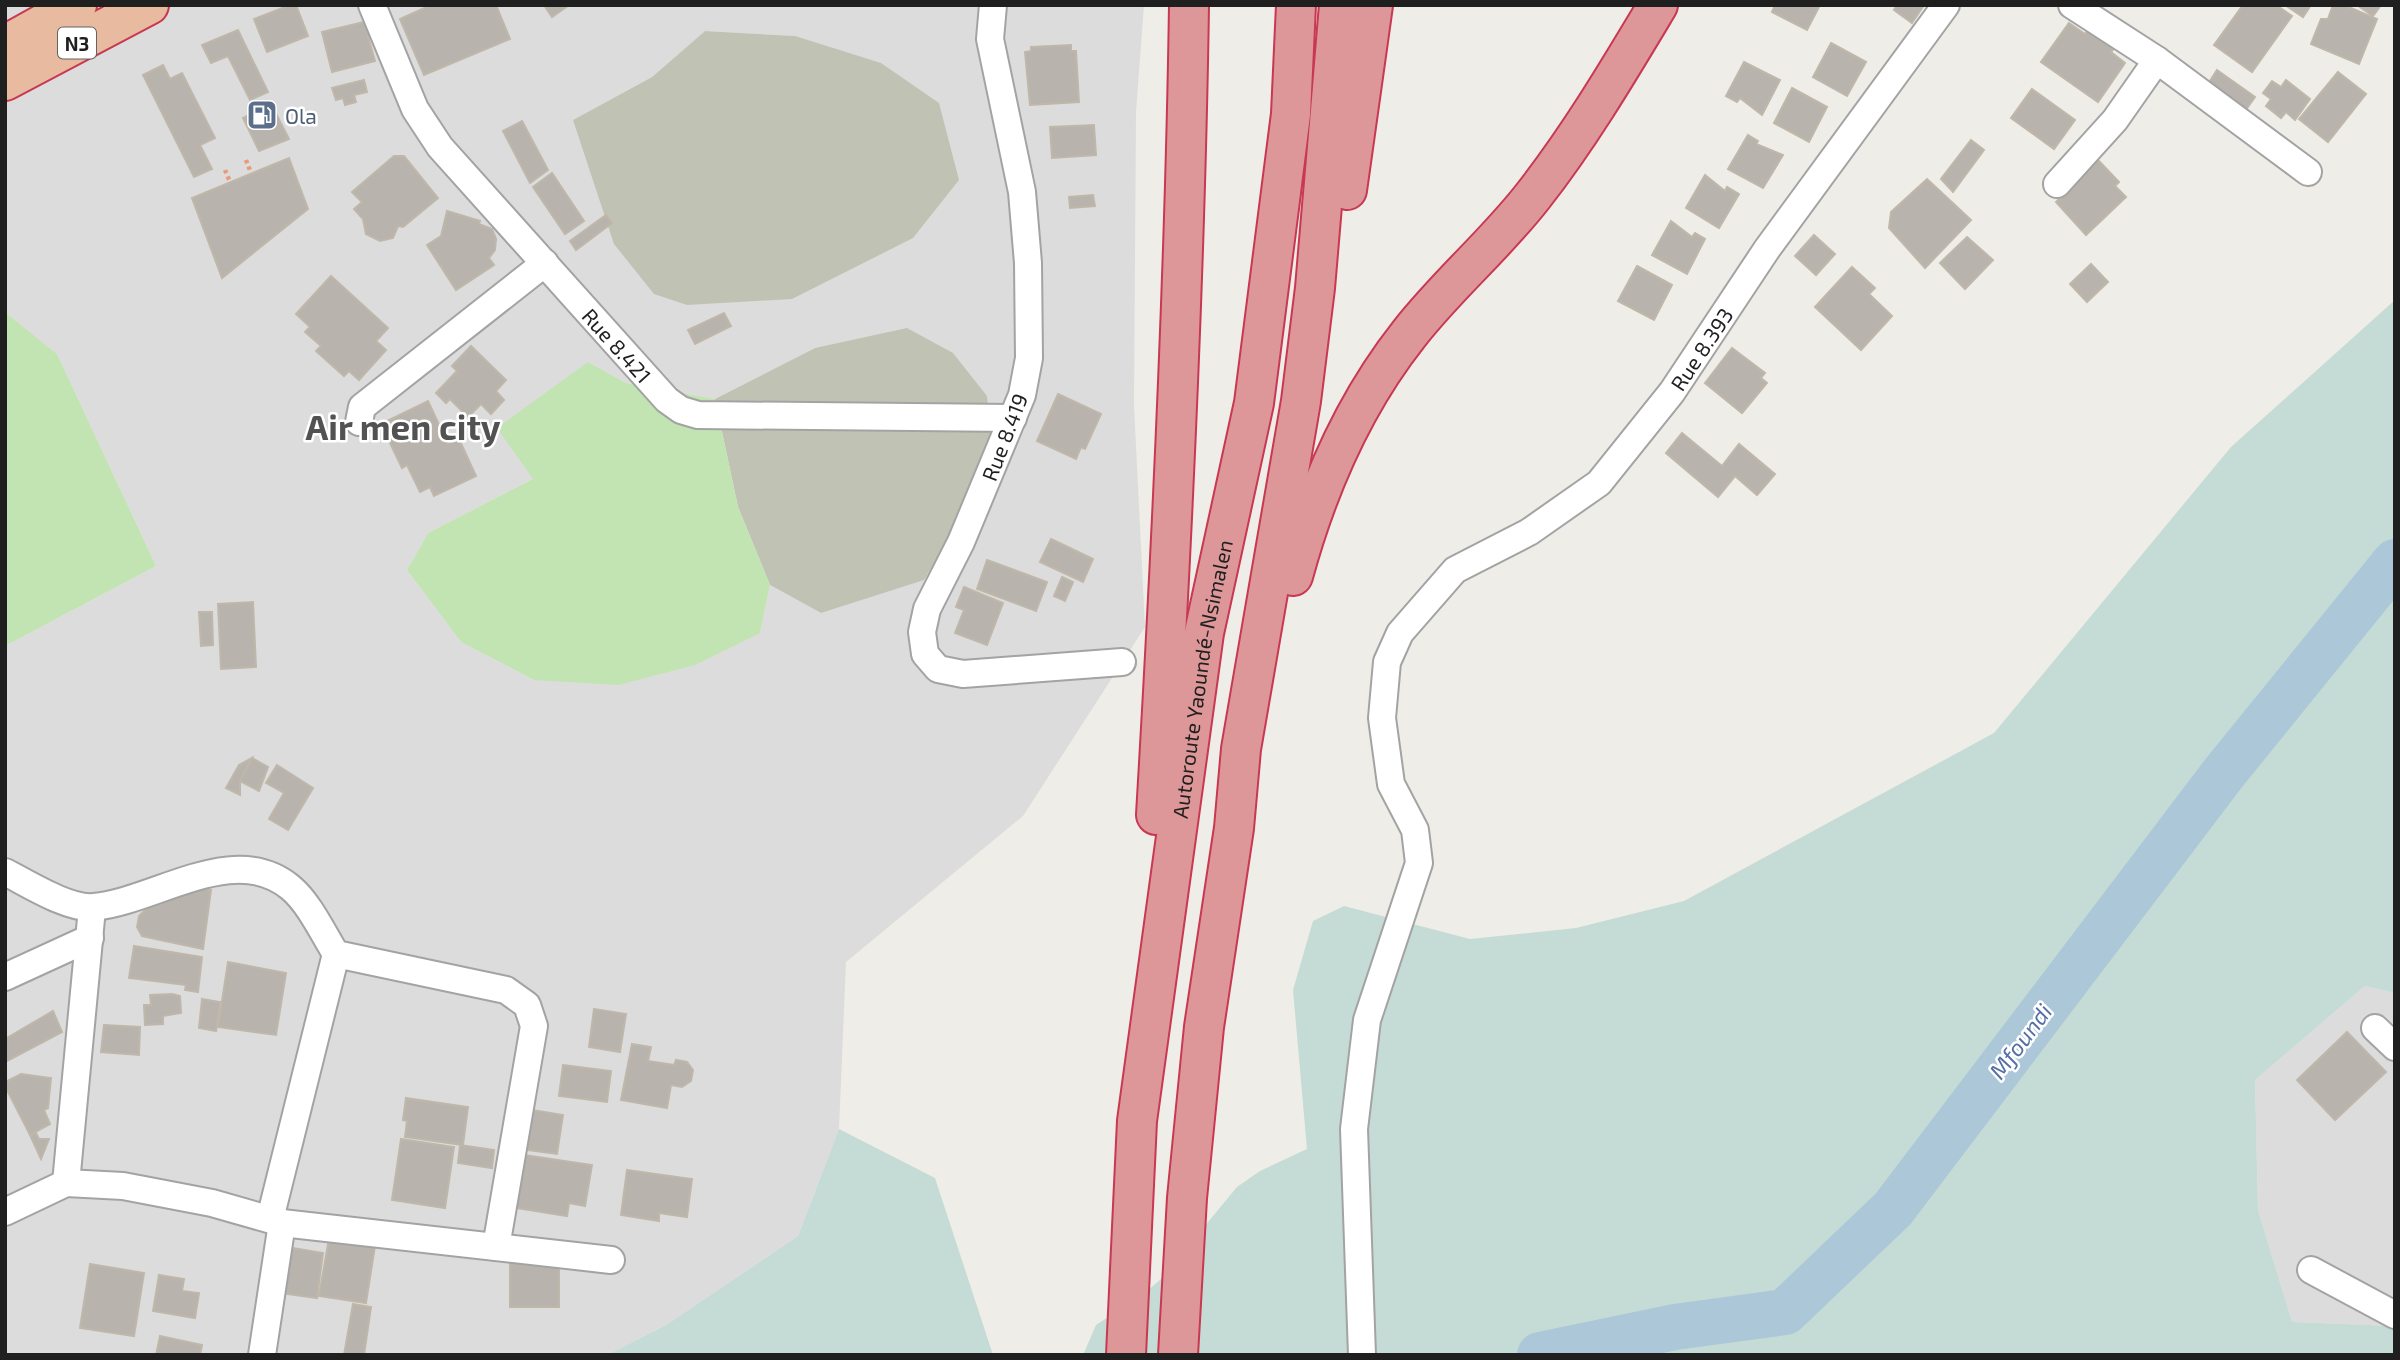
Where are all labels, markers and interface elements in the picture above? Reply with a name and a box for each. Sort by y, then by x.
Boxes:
road number: N3 [58,28,96,58]
fuel station icon: Ola [245,98,279,132]
place label: Ola [285,103,317,128]
street label: Rue 8.421 [578,303,657,387]
street label: Rue 8.393 [1664,303,1737,395]
street label: Rue 8.419 [976,390,1032,484]
district label: Air men city [305,405,501,448]
street label: Autoroute Yaoundé-Nsimalen [1166,537,1236,820]
water label: Mfoundi [1983,998,2058,1084]

